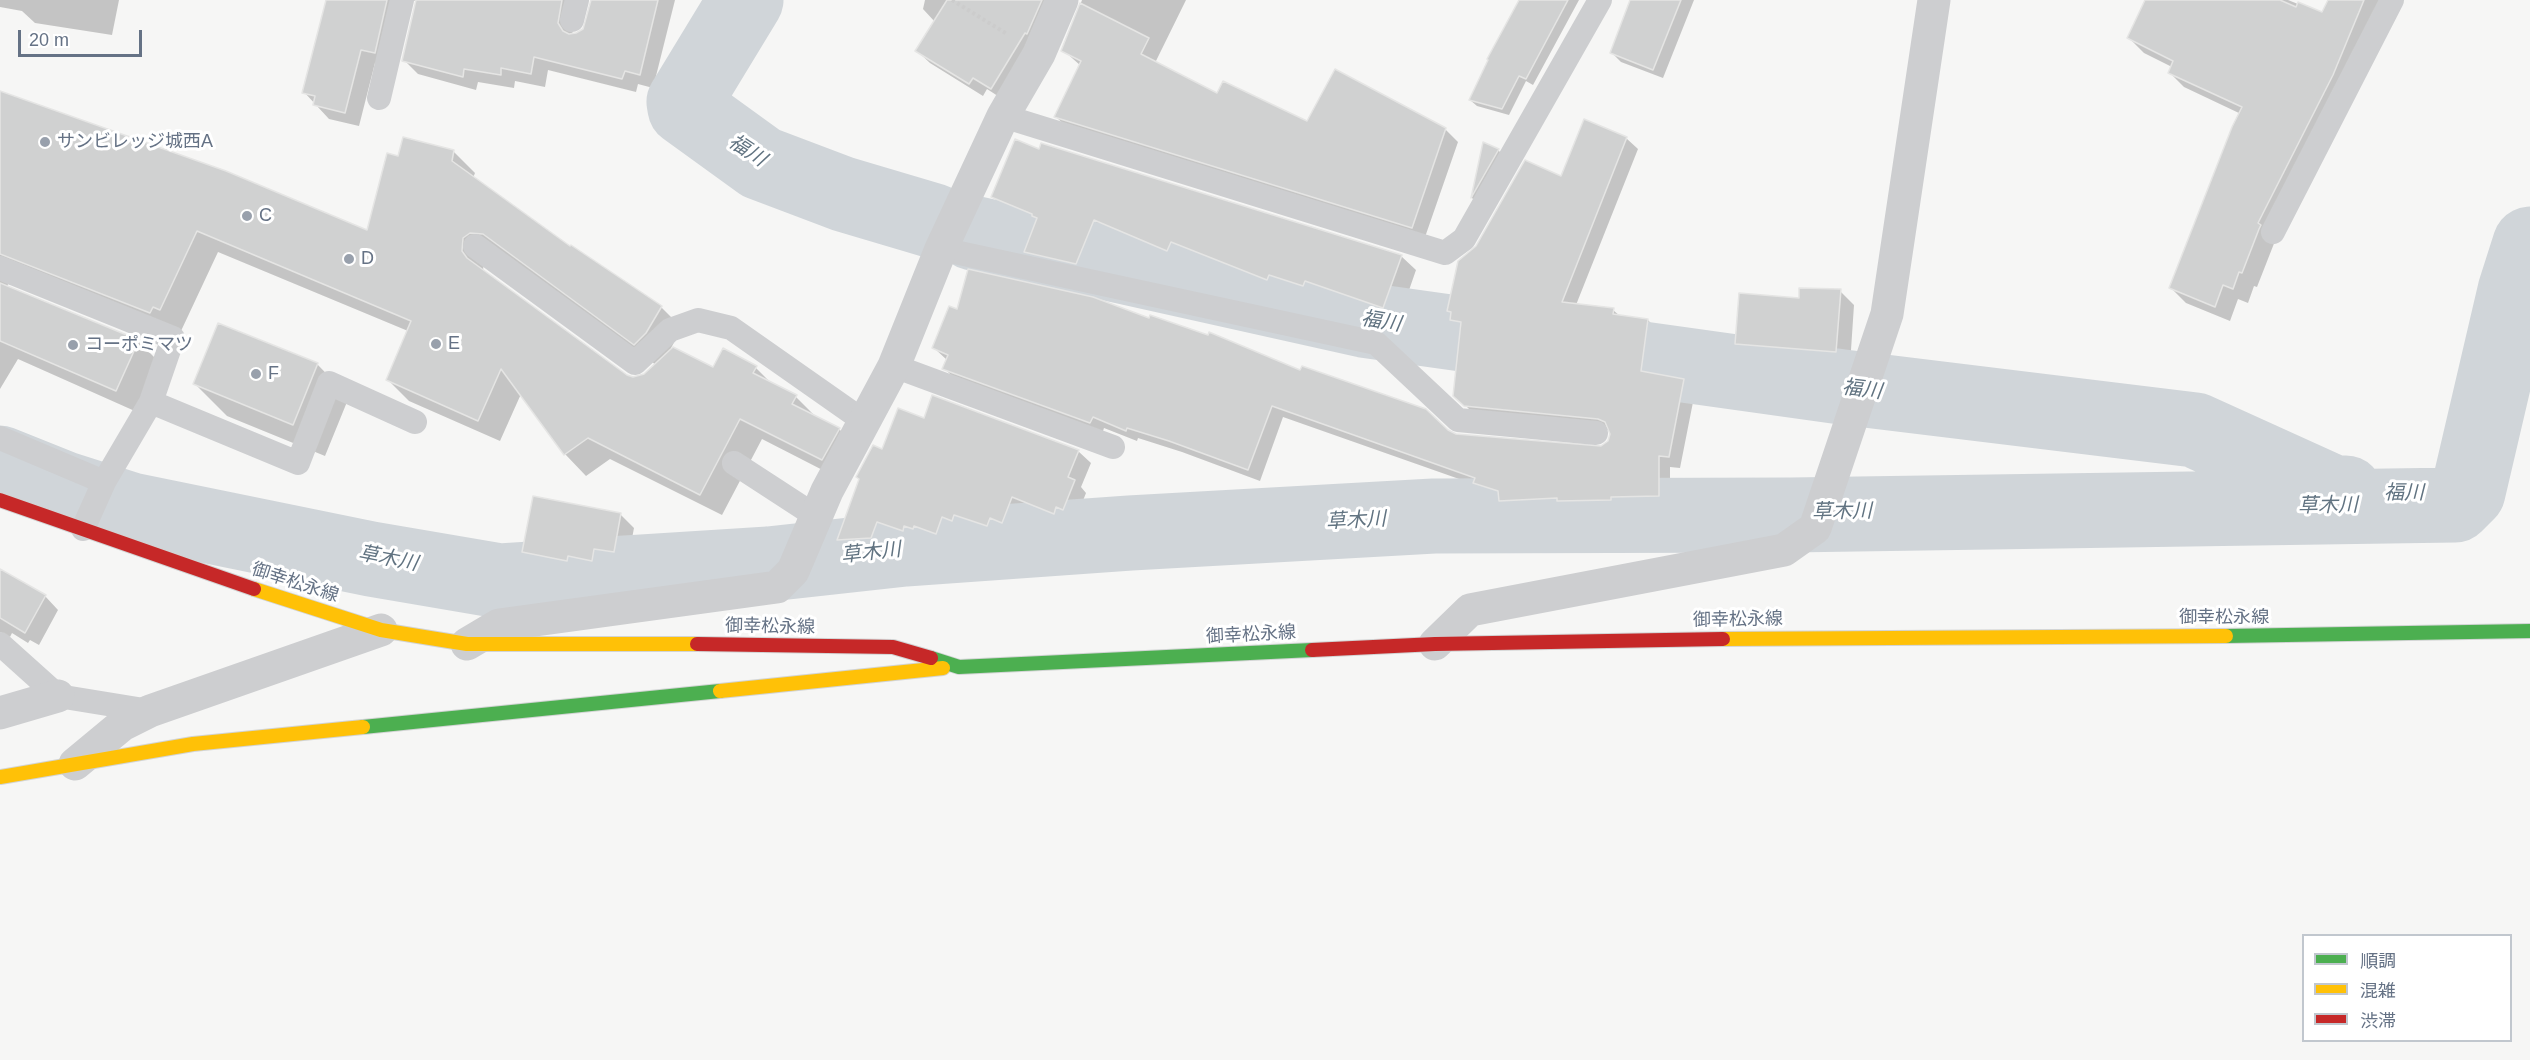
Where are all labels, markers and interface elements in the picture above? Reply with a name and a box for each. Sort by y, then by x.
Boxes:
scale bar [21,18,146,56]
text: 20 m [29,30,69,50]
water label: 福川 [724,130,770,172]
place label: サンビレッジ城西A [57,131,213,153]
marker: サンビレッジ城西A [38,135,52,149]
place label: C [259,205,272,227]
marker: C [240,209,254,223]
place label: D [361,248,374,270]
marker: D [342,252,356,266]
water label: 福川 [1359,307,1403,337]
place label: E [448,333,460,355]
place label: コーポミマツ [85,334,193,356]
marker: E [429,337,443,351]
marker: コーポミマツ [66,338,80,352]
place label: F [268,363,279,385]
marker: F [249,367,263,381]
water label: 福川 [1841,376,1883,404]
water label: 福川 [2384,481,2424,505]
water label: 草木川 [2298,493,2358,519]
water label: 草木川 [1812,499,1872,525]
water label: 草木川 [1325,507,1387,535]
water label: 草木川 [840,538,902,568]
water label: 草木川 [356,541,420,577]
street label: 御幸松永線 [249,559,341,607]
street label: 御幸松永線 [2179,607,2269,629]
street label: 御幸松永線 [1693,608,1783,632]
street label: 御幸松永線 [725,615,815,639]
street label: 御幸松永線 [1205,622,1297,648]
legend [2302,934,2512,1042]
text: 順調 [2360,951,2396,971]
text: 混雑 [2360,981,2396,1001]
text: 渋滞 [2360,1011,2396,1031]

